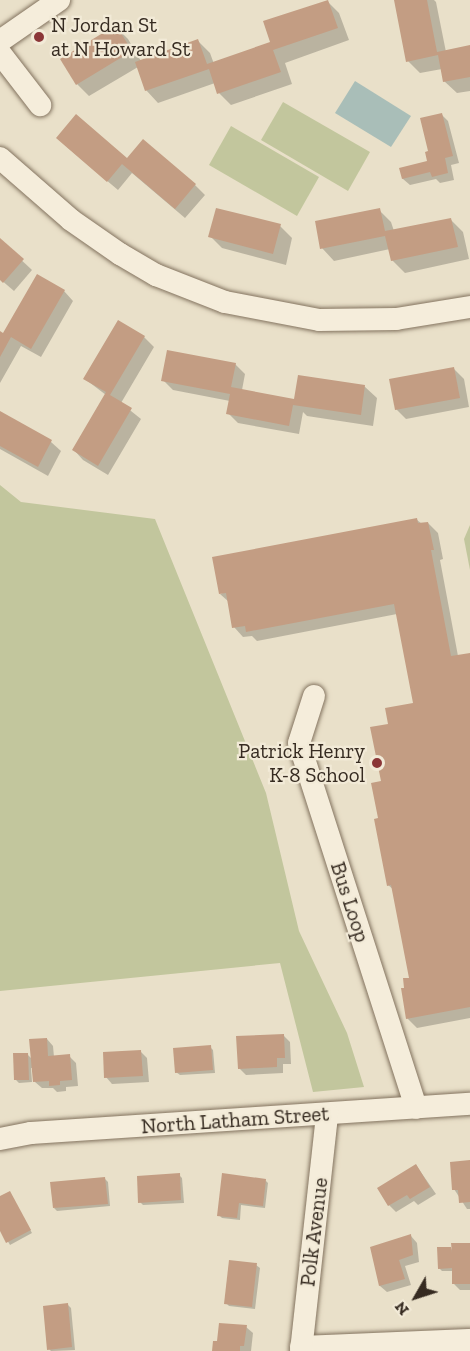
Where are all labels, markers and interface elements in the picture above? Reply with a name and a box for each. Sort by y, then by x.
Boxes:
place label: N Jordan St at N Howard St [51,12,190,62]
marker: N Jordan St at N Howard St [32,30,46,44]
place label: Patrick Henry K-8 School [238,738,365,788]
marker: Patrick Henry K-8 School [370,756,384,770]
street label: Bus Loop [325,859,375,945]
street label: North Latham Street [140,1101,330,1139]
street label: Polk Avenue [295,1176,333,1288]
north arrow [386,1267,446,1327]
text: N [390,1298,413,1319]

